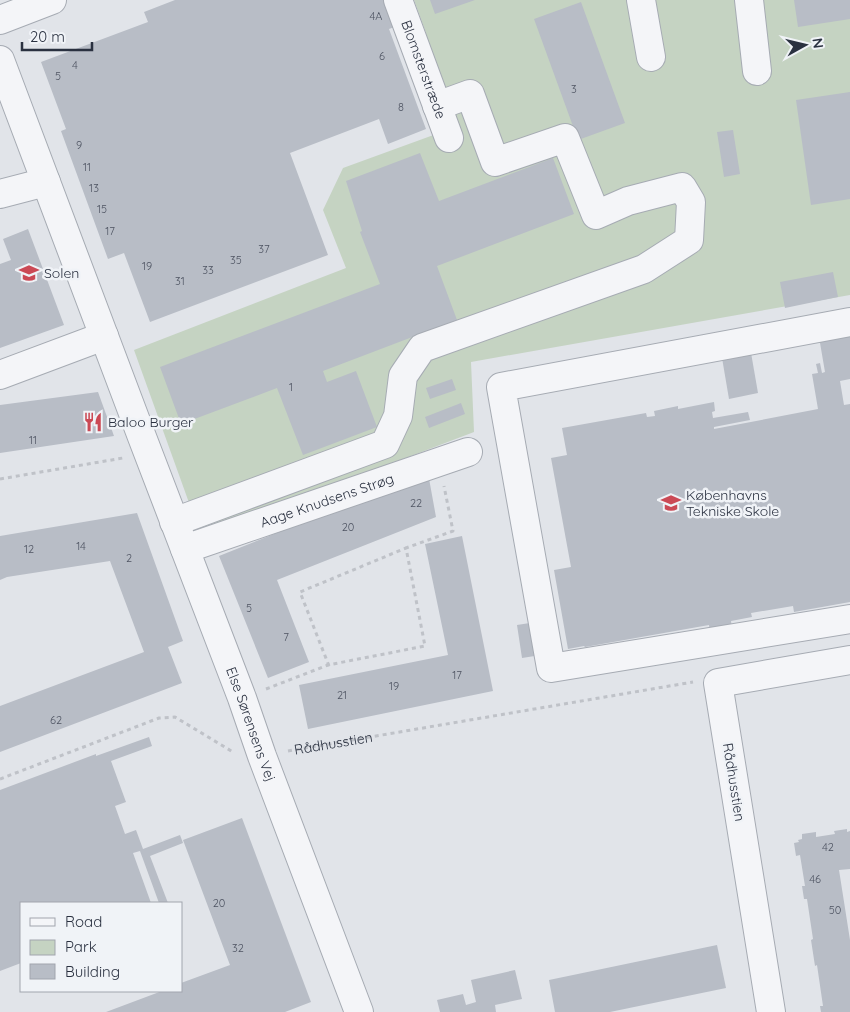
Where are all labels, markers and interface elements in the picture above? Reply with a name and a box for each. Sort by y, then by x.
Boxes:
house number: 4A [370,9,382,23]
street label: Blomsterstræde [397,18,450,121]
scale bar [22,20,92,52]
north arrow [780,20,830,70]
text: 20 m [30,27,65,46]
text: N [808,37,828,50]
house number: 6 [379,49,385,63]
house number: 4 [72,58,78,72]
house number: 5 [55,69,61,83]
house number: 3 [571,82,577,96]
house number: 8 [398,100,404,114]
house number: 9 [76,138,82,152]
house number: 11 [83,160,91,174]
house number: 13 [89,181,99,195]
house number: 15 [97,202,107,216]
house number: 17 [105,224,115,238]
house number: 37 [258,242,270,256]
house number: 35 [230,253,242,267]
house number: 19 [142,259,152,273]
school or university icon: Solen [18,262,40,284]
house number: 33 [202,263,214,277]
place label: Solen [44,264,79,282]
house number: 31 [175,274,185,288]
house number: 1 [289,380,293,394]
restaurant icon: Baloo Burger [82,411,104,433]
place label: Baloo Burger [108,413,194,431]
house number: 11 [29,433,37,447]
street label: Aage Knudsens Strøg [258,469,396,532]
place label: Københavns Tekniske Skole [686,486,779,520]
school or university icon: Københavns Tekniske Skole [660,492,682,514]
house number: 22 [410,496,422,510]
house number: 20 [342,520,354,534]
house number: 14 [76,539,86,553]
house number: 12 [24,542,34,556]
house number: 2 [126,551,132,565]
house number: 5 [246,601,252,615]
house number: 7 [283,630,289,644]
street label: Else Sørensens Vej [222,664,280,784]
house number: 17 [452,668,462,682]
house number: 19 [389,679,399,693]
house number: 21 [337,688,347,702]
house number: 62 [50,713,62,727]
street label: Rådhusstien [293,728,374,759]
street label: Rådhusstien [719,741,749,823]
house number: 42 [822,840,834,854]
house number: 46 [809,872,821,886]
house number: 20 [213,896,225,910]
legend [20,902,182,992]
house number: 50 [829,903,841,917]
text: Road [65,912,102,931]
text: Park [65,937,97,956]
house number: 32 [232,941,244,955]
text: Building [65,962,120,981]

